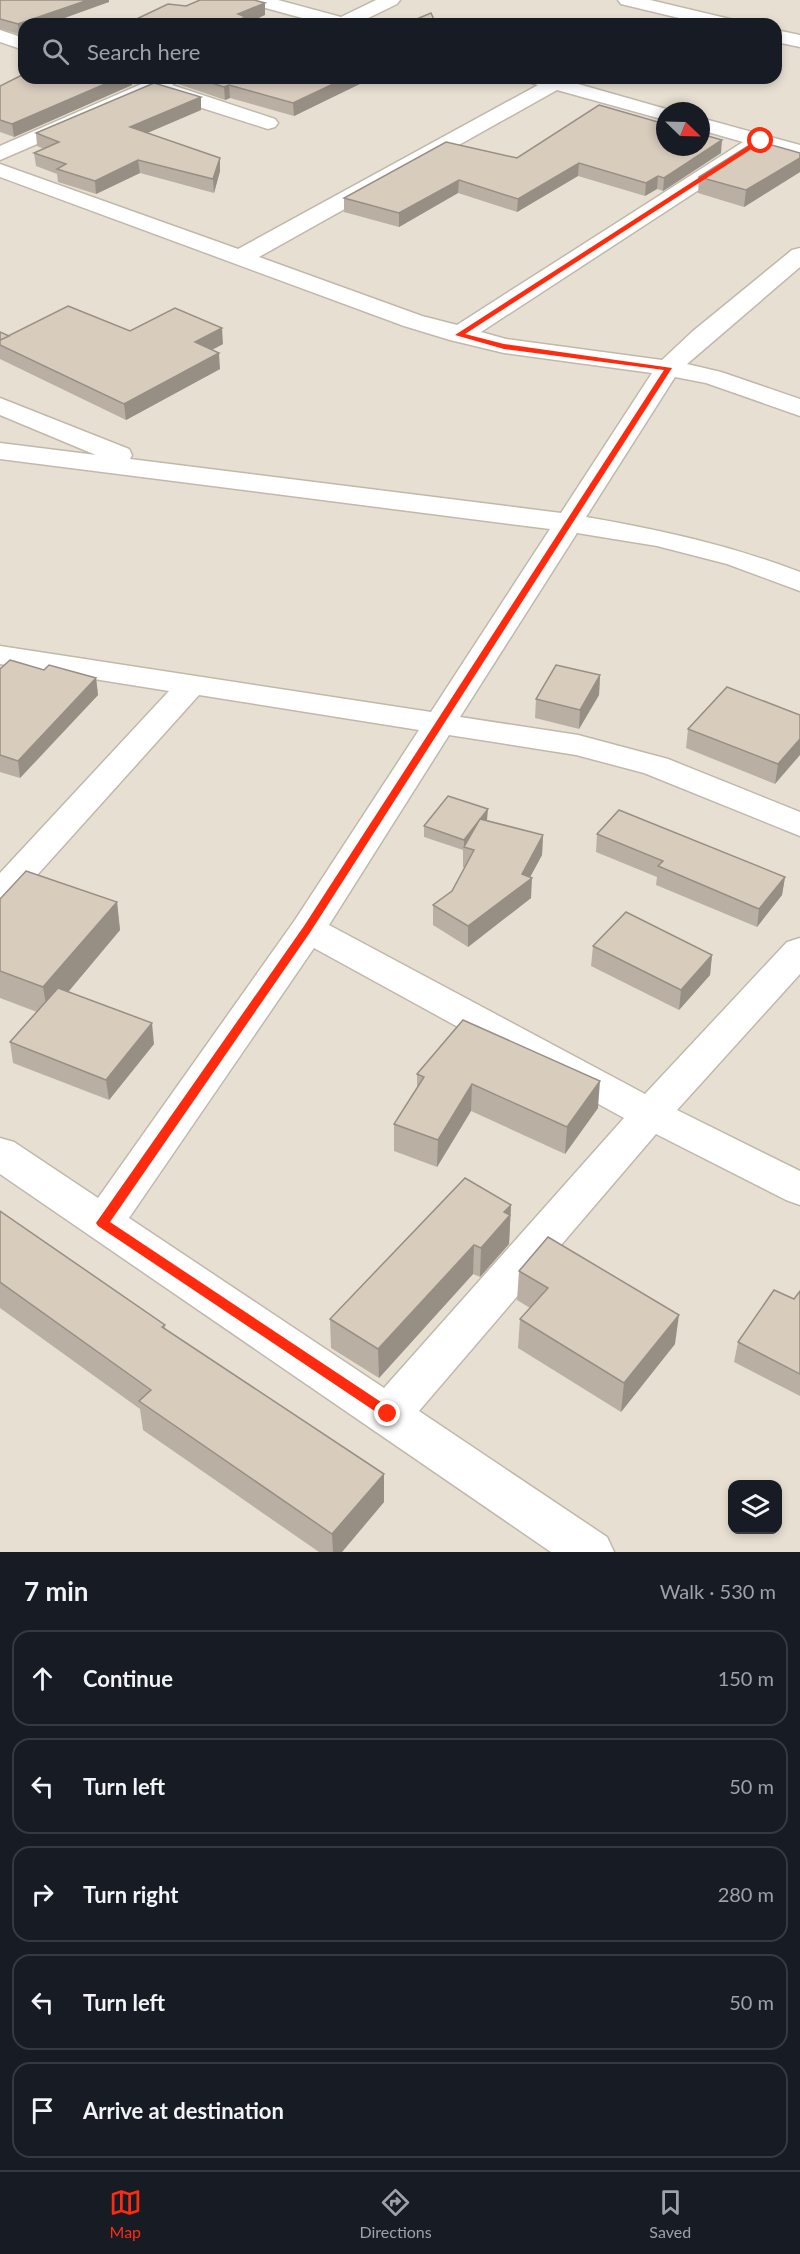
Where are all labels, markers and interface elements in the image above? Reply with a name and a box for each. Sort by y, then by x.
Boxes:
search box [18,18,782,84]
icon: search [39,35,72,68]
text: Search here [87,38,200,65]
north arrow [656,102,710,156]
route start [747,127,773,153]
route end [374,1400,400,1426]
map controls [728,1480,782,1534]
button: layers [728,1480,782,1534]
text: 7 min [24,1575,88,1607]
text: Walk · 530 m [660,1579,776,1603]
icon: ahead [26,1662,59,1695]
text: Continue [83,1665,173,1692]
text: 150 m [718,1666,774,1690]
icon: left [26,1770,59,1803]
text: Turn left [83,1773,165,1800]
text: 50 m [729,1774,774,1798]
icon: right [26,1878,59,1911]
text: Turn right [83,1881,178,1908]
text: 280 m [718,1882,774,1906]
icon: left [26,1986,59,2019]
text: Turn left [83,1989,165,2016]
text: 50 m [729,1990,774,2014]
icon: arrive [26,2094,59,2127]
text: Arrive at destination [83,2097,284,2124]
tab: Map [109,2186,142,2241]
tab: Directions [359,2186,432,2241]
tab: Saved [649,2186,691,2241]

